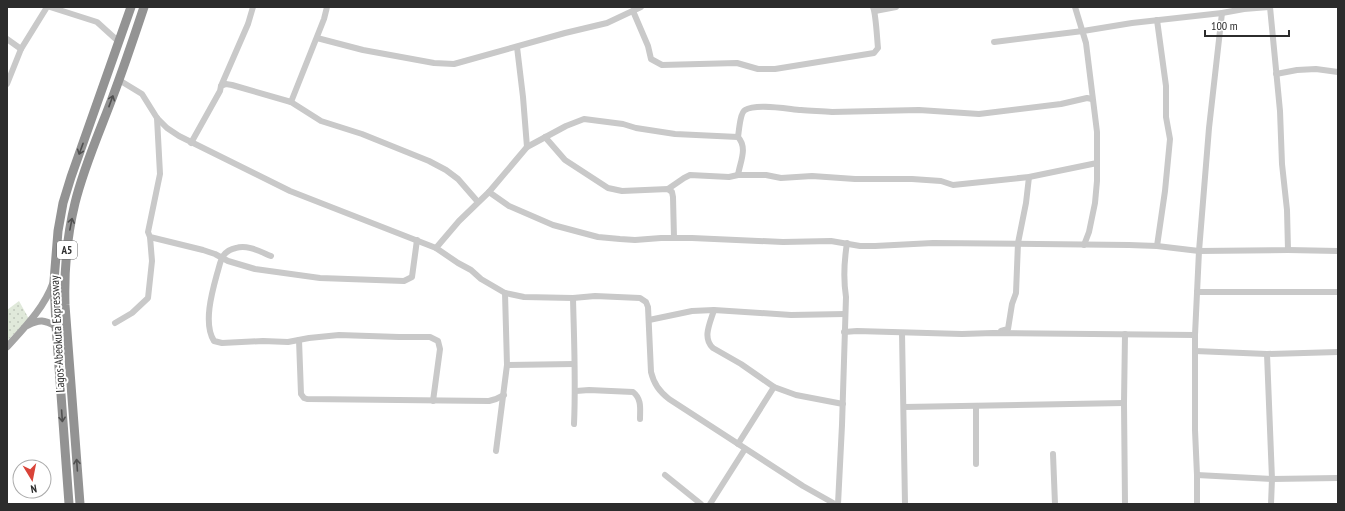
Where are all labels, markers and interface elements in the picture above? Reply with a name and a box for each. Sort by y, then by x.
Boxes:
scale bar [1205,12,1289,38]
text: 100 m [1211,18,1238,33]
one-way arrow [108,95,116,107]
one-way arrow [77,143,85,155]
one-way arrow [68,218,76,231]
road number: A5 [57,241,77,259]
street label: Lagos-Abeokuta Expressway [46,275,68,393]
one-way arrow [59,409,66,422]
north arrow [12,459,52,499]
one-way arrow [74,459,81,472]
text: N [30,481,38,496]

